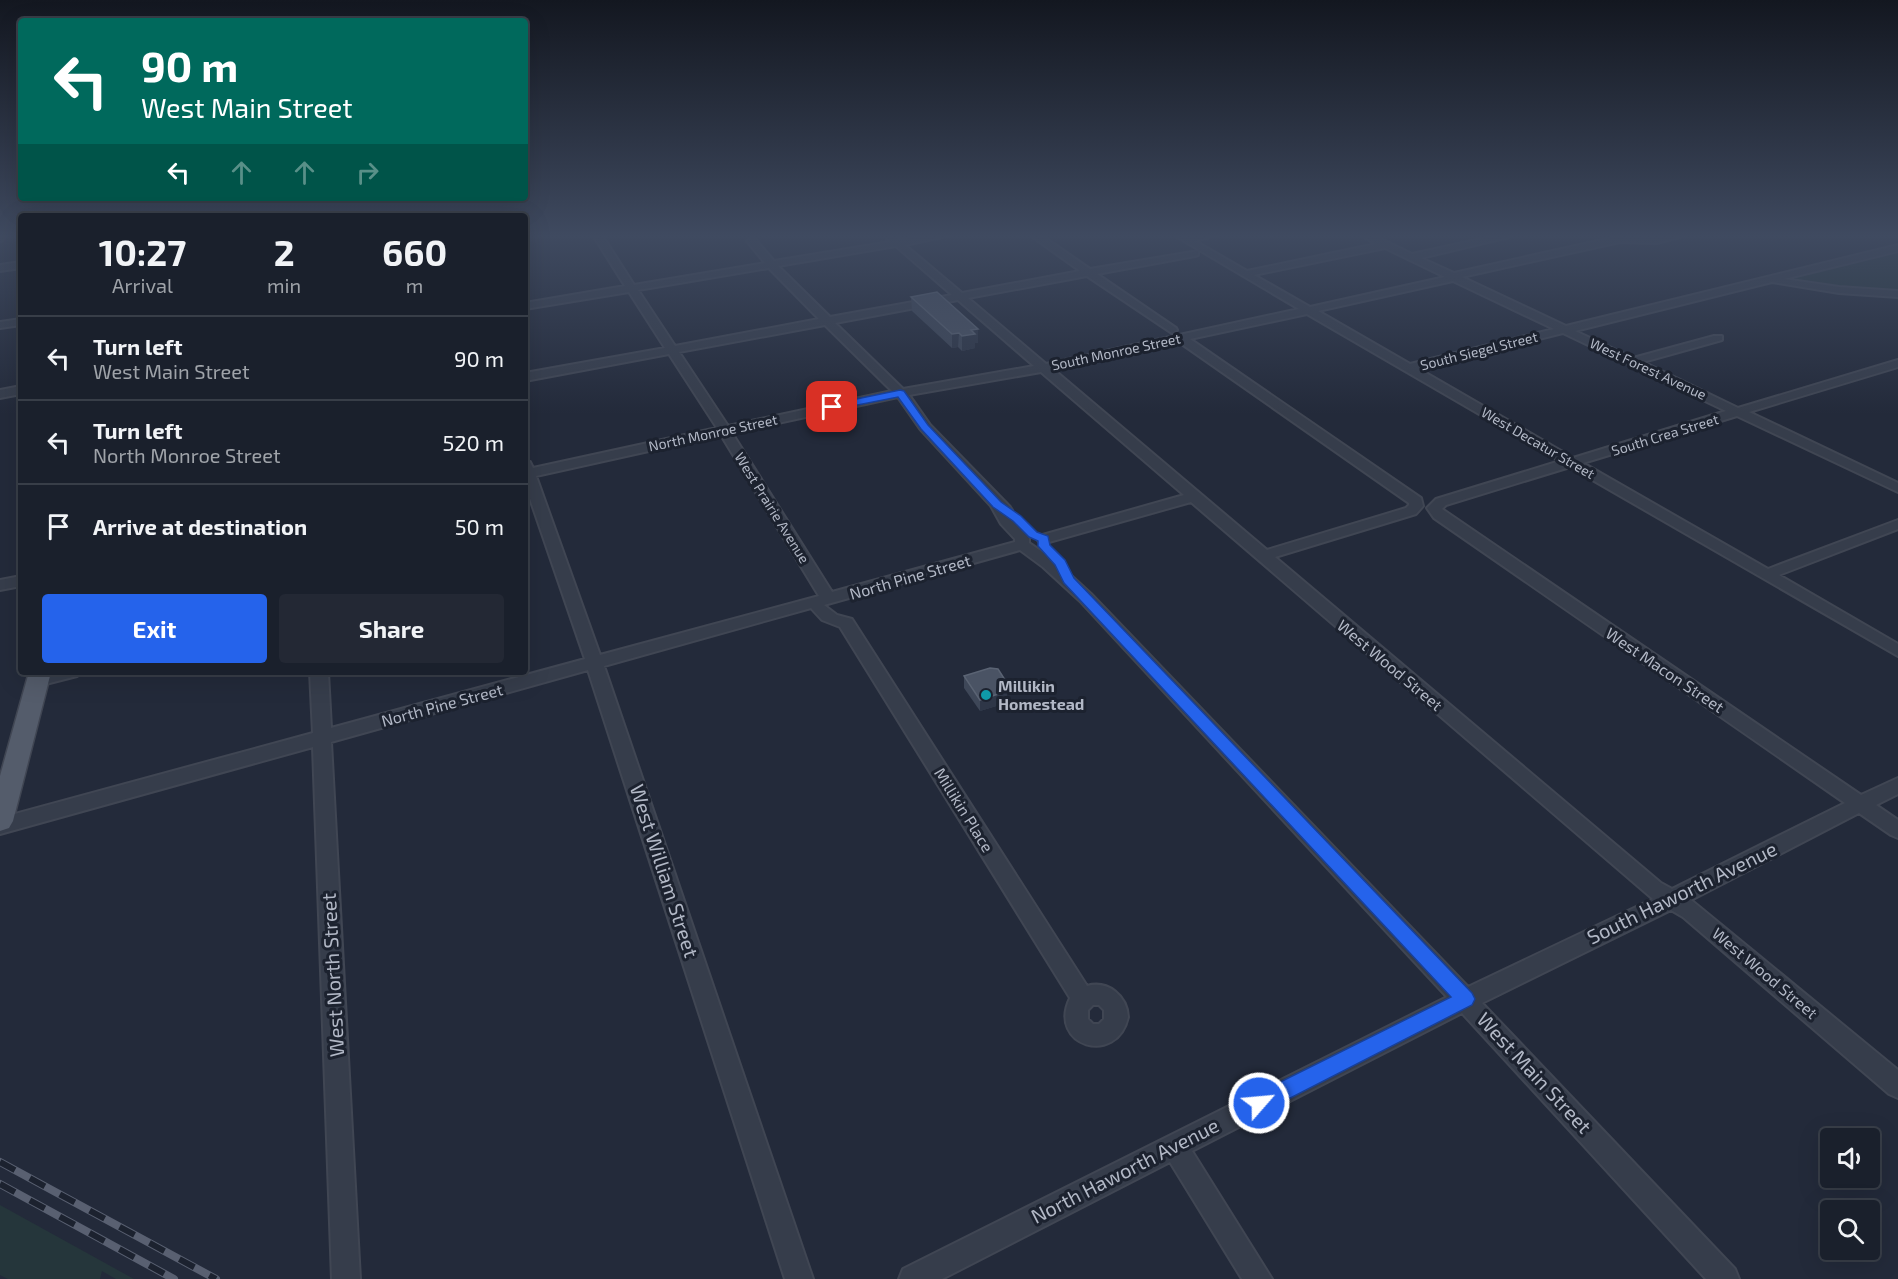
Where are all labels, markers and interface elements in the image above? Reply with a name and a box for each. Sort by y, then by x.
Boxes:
text: 90 m [141,40,238,90]
icon: left [42,42,120,120]
text: West Main Street [141,91,353,123]
icon: left [162,156,195,189]
icon: ahead [225,156,258,189]
icon: ahead [288,156,321,189]
icon: right [351,156,384,189]
text: 10:27 [99,230,186,273]
text: 2 [274,230,295,273]
text: 660 [382,230,447,273]
text: Arrival [112,273,173,297]
text: min [267,273,301,297]
text: m [406,273,423,297]
street label: South Siegel Street [1418,328,1539,373]
street label: South Monroe Street [1050,330,1182,374]
text: Turn left [93,333,182,359]
street label: West Forest Avenue [1587,334,1709,403]
icon: left [42,342,75,375]
text: 90 m [454,345,504,371]
text: West Main Street [93,359,250,383]
pin [806,381,857,432]
icon: arrive [815,390,848,423]
street label: West Decatur Street [1479,403,1598,482]
street label: South Crea Street [1609,410,1720,459]
street label: North Monroe Street [647,411,779,454]
text: Turn left [93,417,182,443]
icon: left [42,426,75,459]
text: 520 m [442,429,504,455]
text: North Monroe Street [93,443,281,467]
street label: West Prairie Avenue [731,449,813,566]
icon: arrive [42,510,75,543]
text: Arrive at destination [93,513,307,539]
text: 50 m [455,513,504,539]
street label: North Pine Street [847,550,973,603]
button: Exit [42,594,267,663]
button: Share [279,594,504,663]
street label: West Wood Street [1334,615,1447,714]
street label: West Macon Street [1603,623,1728,716]
place label: Millikin Homestead [998,676,1084,713]
street label: North Pine Street [379,679,505,730]
marker: Millikin Homestead [979,688,993,702]
street label: Millikin Place [931,764,998,855]
street label: West William Street [626,781,704,961]
street label: South Haworth Avenue [1583,836,1780,948]
street label: West North Street [316,892,348,1058]
street label: West Wood Street [1709,923,1822,1022]
street label: West Main Street [1473,1007,1597,1138]
position arrow [1227,1071,1291,1135]
street label: North Haworth Avenue [1027,1112,1222,1228]
map controls [1820,1128,1880,1260]
button: sound [1820,1128,1880,1188]
button: search [1820,1200,1880,1260]

